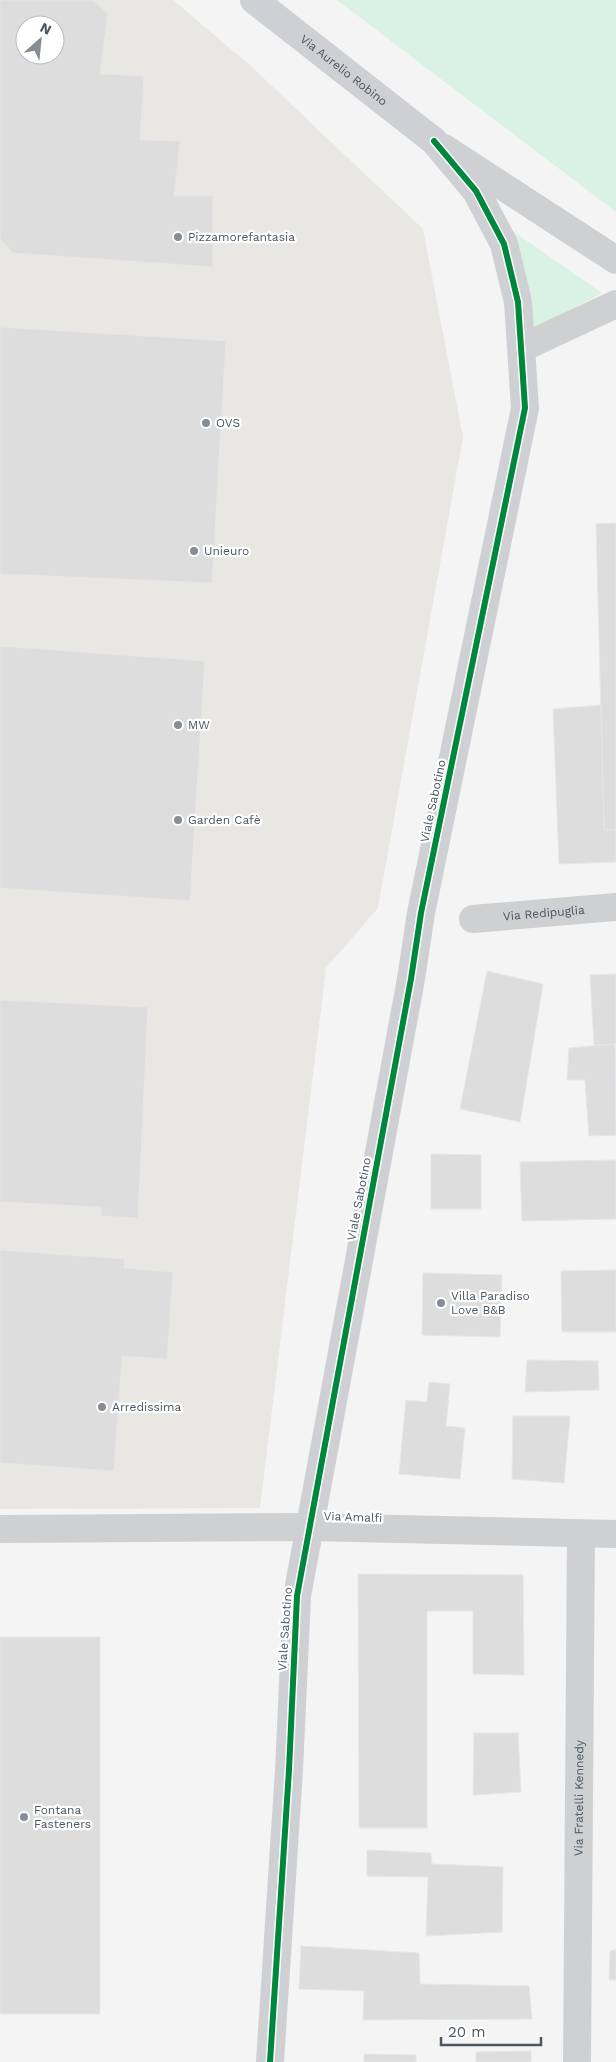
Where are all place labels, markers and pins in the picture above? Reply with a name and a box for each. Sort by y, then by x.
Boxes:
place label: Pizzamorefantasia [188,230,295,244]
marker: Pizzamorefantasia [172,231,184,243]
place label: OVS [216,416,240,430]
marker: OVS [200,417,212,429]
place label: Unieuro [204,544,249,558]
marker: Unieuro [188,545,200,557]
place label: MW [188,718,210,732]
marker: MW [172,719,184,731]
place label: Garden Cafè [188,813,261,827]
marker: Garden Cafè [172,814,184,826]
place label: Villa Paradiso Love B&B [451,1289,530,1317]
marker: Villa Paradiso Love B&B [435,1297,447,1309]
place label: Arredissima [112,1400,181,1414]
marker: Arredissima [96,1401,108,1413]
place label: Fontana Fasteners [34,1803,91,1831]
marker: Fontana Fasteners [18,1811,30,1823]

